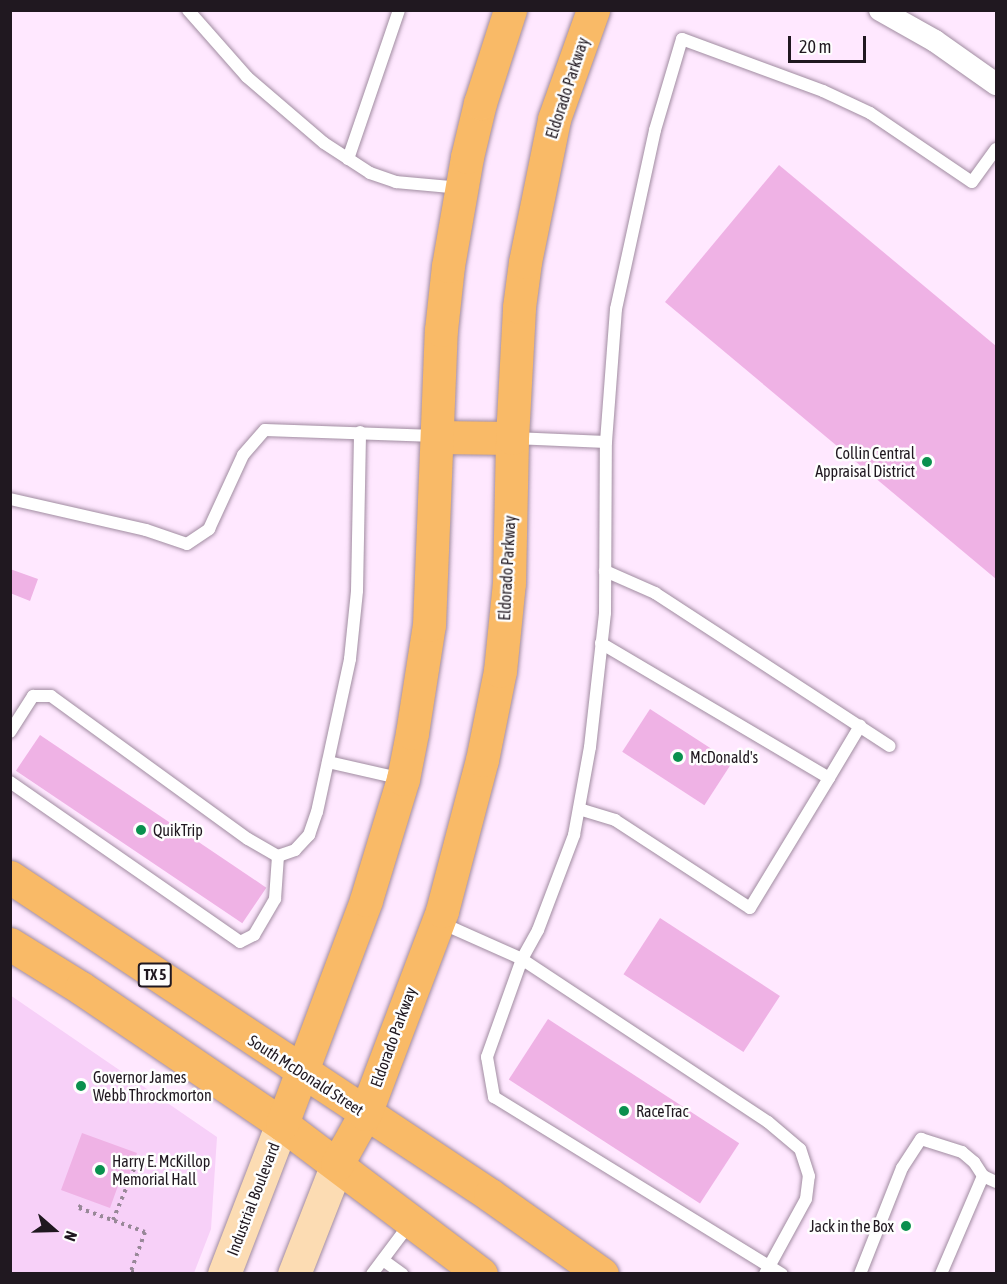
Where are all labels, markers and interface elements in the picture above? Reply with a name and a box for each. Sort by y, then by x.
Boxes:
scale bar [791,24,869,62]
street label: Eldorado Parkway [542,35,592,141]
text: 20 m [799,36,831,57]
place label: Collin Central Appraisal District [815,443,915,481]
marker: Collin Central Appraisal District [920,455,934,469]
street label: Eldorado Parkway [495,515,519,621]
place label: McDonald's [690,747,758,767]
marker: McDonald's [671,750,685,764]
place label: QuikTrip [153,820,203,840]
marker: QuikTrip [134,823,148,837]
road number: TX 5 [137,963,173,987]
street label: Eldorado Parkway [366,984,420,1090]
street label: South McDonald Street [245,1031,367,1119]
place label: Governor James Webb Throckmorton [93,1067,212,1105]
marker: Governor James Webb Throckmorton [74,1079,88,1093]
place label: RaceTrac [636,1101,688,1121]
marker: RaceTrac [617,1104,631,1118]
street label: Industrial Boulevard [223,1140,283,1258]
place label: Harry E. McKillop Memorial Hall [112,1151,210,1189]
marker: Harry E. McKillop Memorial Hall [93,1163,107,1177]
north arrow [24,1200,84,1260]
place label: Jack in the Box [809,1216,894,1236]
marker: Jack in the Box [899,1219,913,1233]
text: N [61,1229,81,1244]

